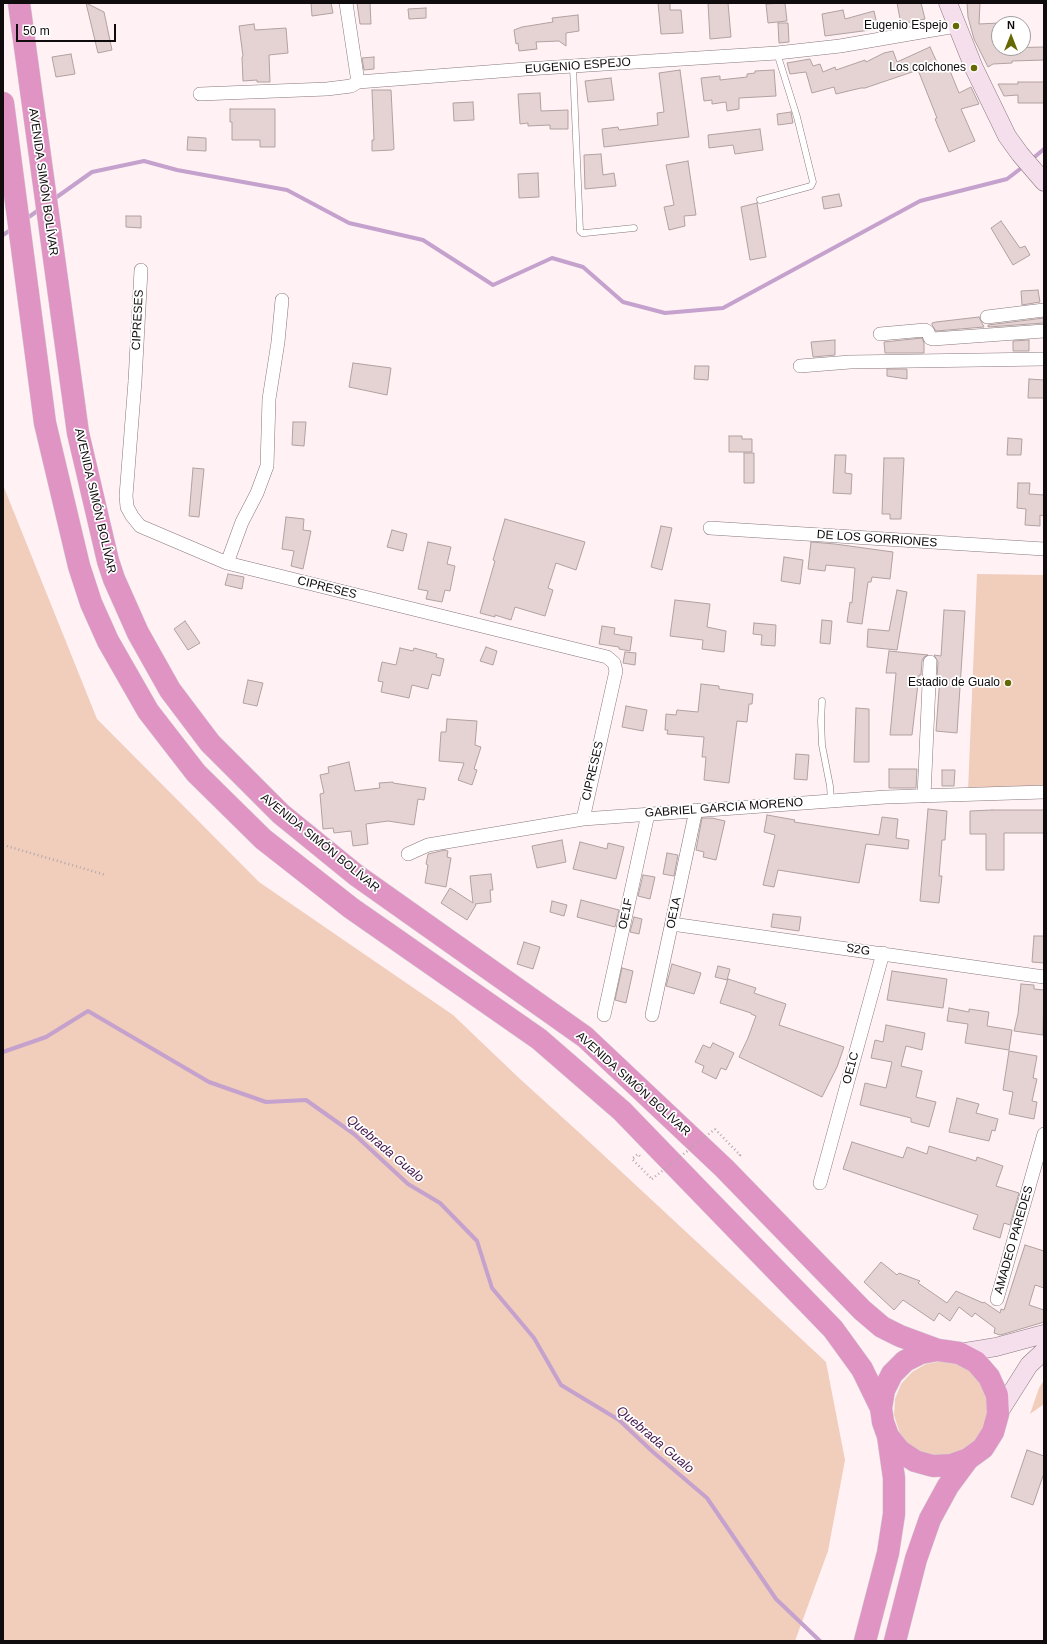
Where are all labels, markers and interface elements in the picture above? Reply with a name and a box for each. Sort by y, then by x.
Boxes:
scale bar [18,16,118,42]
north arrow [991,16,1031,56]
place label: Eugenio Espejo [864,19,948,33]
text: N [1007,19,1015,31]
marker: Eugenio Espejo [951,21,961,31]
text: 50 m [23,24,50,38]
street label: EUGENIO ESPEJO [525,55,631,77]
place label: Los colchones [889,61,966,75]
marker: Los colchones [969,63,979,73]
street label: AVENIDA SIMÓN BOLÍVAR [26,107,60,257]
street label: CIPRESES [129,289,147,351]
street label: AVENIDA SIMÓN BOLÍVAR [71,427,119,575]
street label: DE LOS GORRIONES [816,528,938,550]
street label: CIPRESES [296,574,358,602]
place label: Estadio de Gualo [908,676,1000,690]
marker: Estadio de Gualo [1003,678,1013,688]
street label: CIPRESES [579,740,607,802]
street label: AVENIDA SIMÓN BOLÍVAR [258,791,382,895]
street label: GABRIEL GARCIA MORENO [644,795,804,821]
street label: OE1A [664,896,684,930]
street label: OE1F [616,897,636,931]
street label: S2G [845,941,871,959]
street label: AVENIDA SIMÓN BOLÍVAR [573,1029,693,1139]
street label: OE1C [840,1050,862,1086]
water label: Quebrada Gualo [343,1112,427,1186]
street label: AMADEO PAREDES [992,1184,1036,1296]
water label: Quebrada Gualo [613,1403,697,1477]

